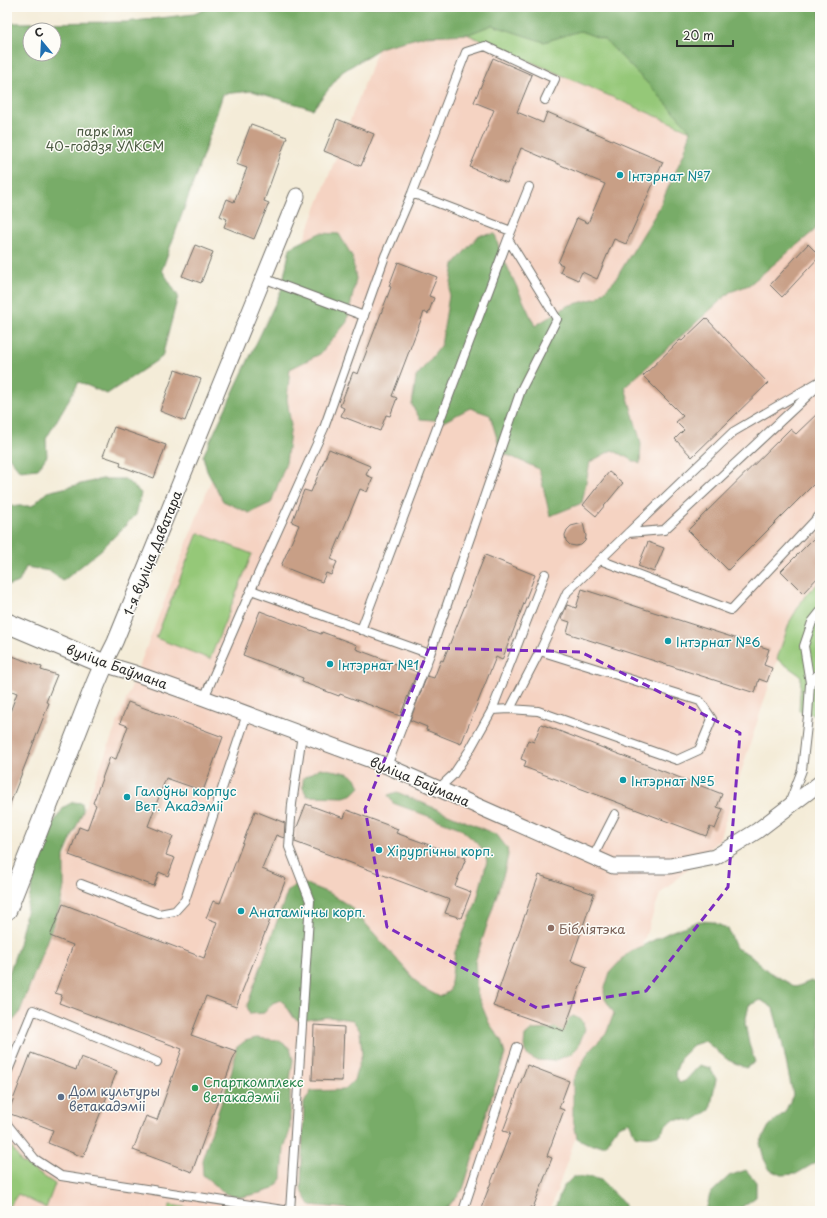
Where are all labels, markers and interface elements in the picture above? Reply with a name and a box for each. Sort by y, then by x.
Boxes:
north arrow [22,22,62,62]
scale bar [677,22,733,48]
text: С [32,23,45,41]
text: 20 m [683,26,714,44]
park label: парк імя 40-годдзя УЛКСМ [46,121,164,155]
place label: Інтэрнат №7 [628,166,711,185]
marker: Інтэрнат №7 [615,170,625,180]
street label: 1-я вуліца Даватара [118,487,186,618]
place label: Інтэрнат №6 [676,632,760,651]
marker: Інтэрнат №6 [663,636,673,646]
street label: вуліца Баўмана [64,639,171,693]
place label: Інтэрнат №1 [338,655,419,674]
marker: Інтэрнат №1 [325,659,335,669]
street label: вуліца Баўмана [367,751,474,811]
place label: Інтэрнат №5 [631,771,715,790]
marker: Інтэрнат №5 [618,775,628,785]
place label: Галоўны корпус Вет. Акадэміі [135,781,237,815]
marker: Галоўны корпус Вет. Акадэміі [122,792,132,802]
place label: Хірургічны корп. [387,841,494,860]
marker: Хірургічны корп. [374,845,384,855]
place label: Анатамічны корп. [249,902,366,921]
marker: Анатамічны корп. [236,906,246,916]
place label: Бібліятэка [559,919,626,938]
marker: Бібліятэка [546,923,556,933]
place label: Спарткомплекс ветакадэміі [203,1072,304,1106]
place label: Дом культуры ветакадэміі [68,1081,160,1115]
marker: Спарткомплекс ветакадэміі [190,1083,200,1093]
marker: Дом культуры ветакадэміі [56,1092,66,1102]

